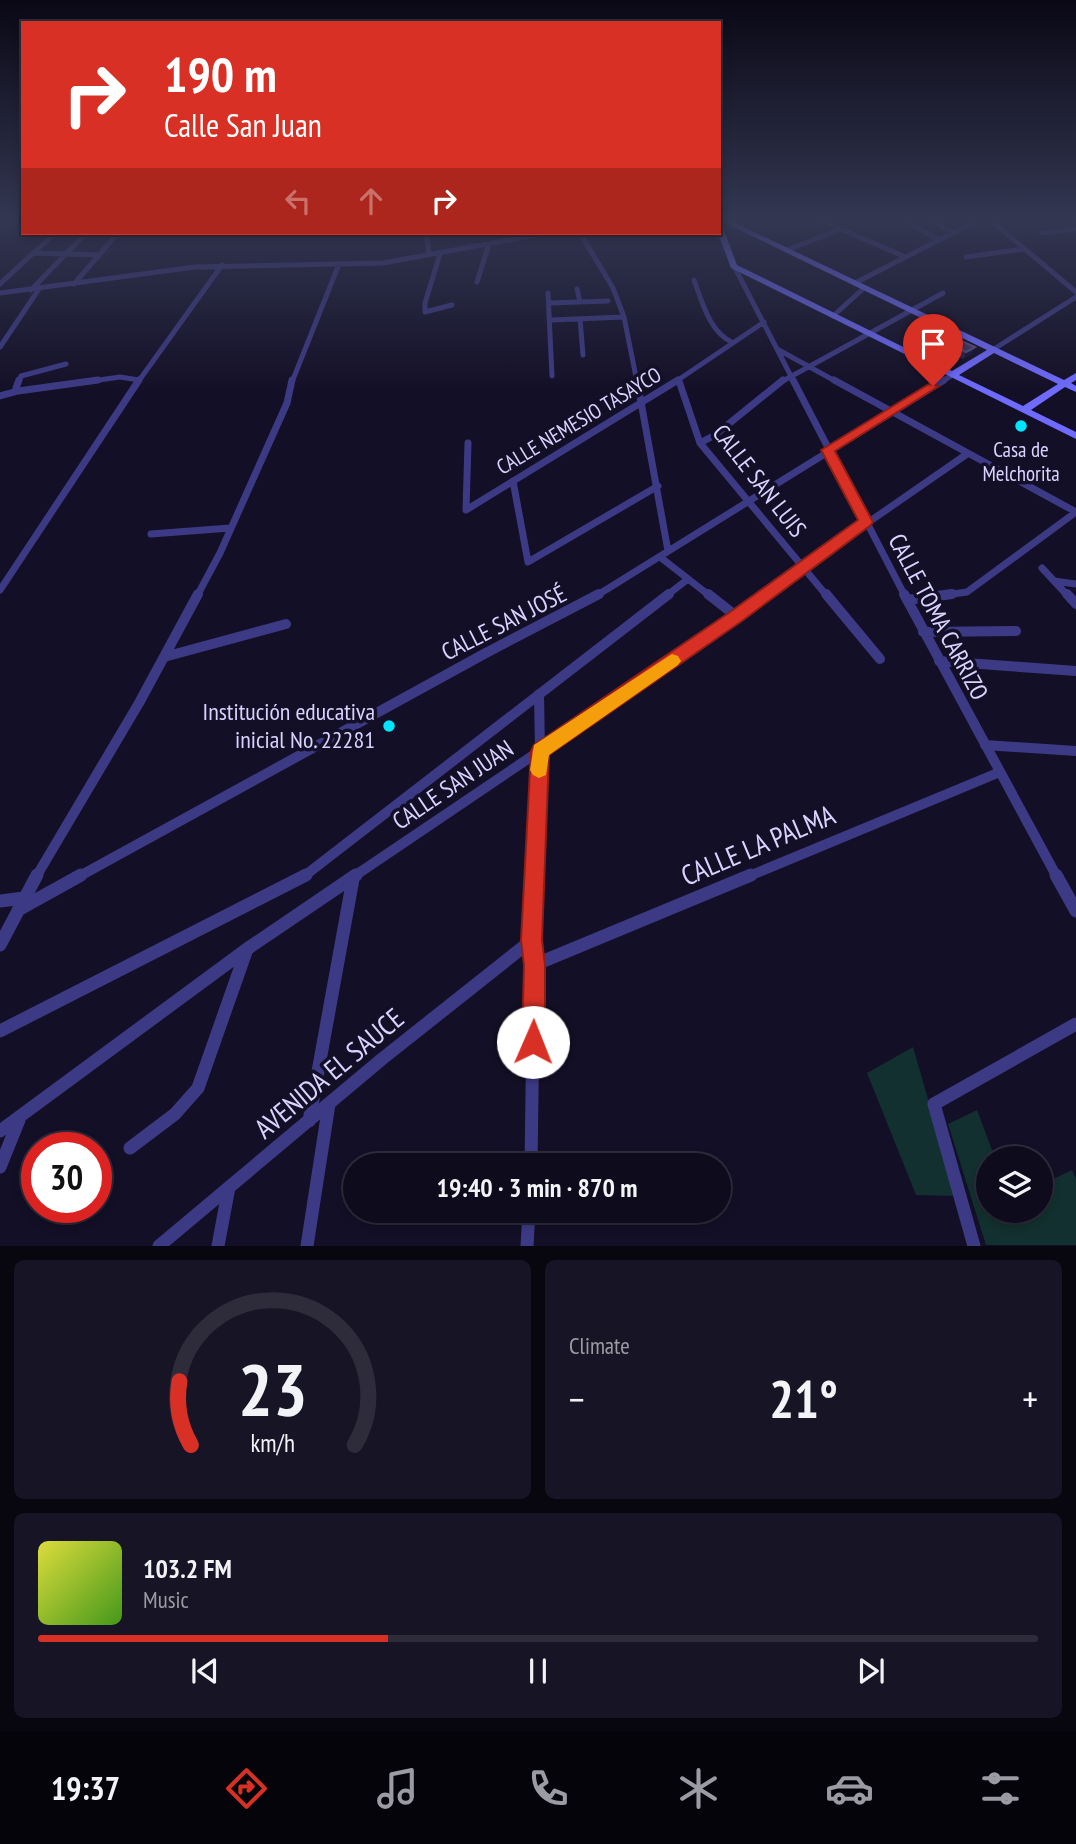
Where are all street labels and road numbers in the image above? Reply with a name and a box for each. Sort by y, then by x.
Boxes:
street label: CALLE NEMESIO TASAYCO [492,361,666,480]
street label: CALLE SAN LUIS [706,418,813,543]
street label: CALLE TOMA CARRIZO [882,528,995,705]
street label: CALLE SAN JOSÉ [436,578,571,667]
street label: CALLE SAN JUAN [386,733,519,836]
street label: CALLE LA PALMA [675,795,841,894]
street label: AVENIDA EL SAUCE [246,999,411,1146]

